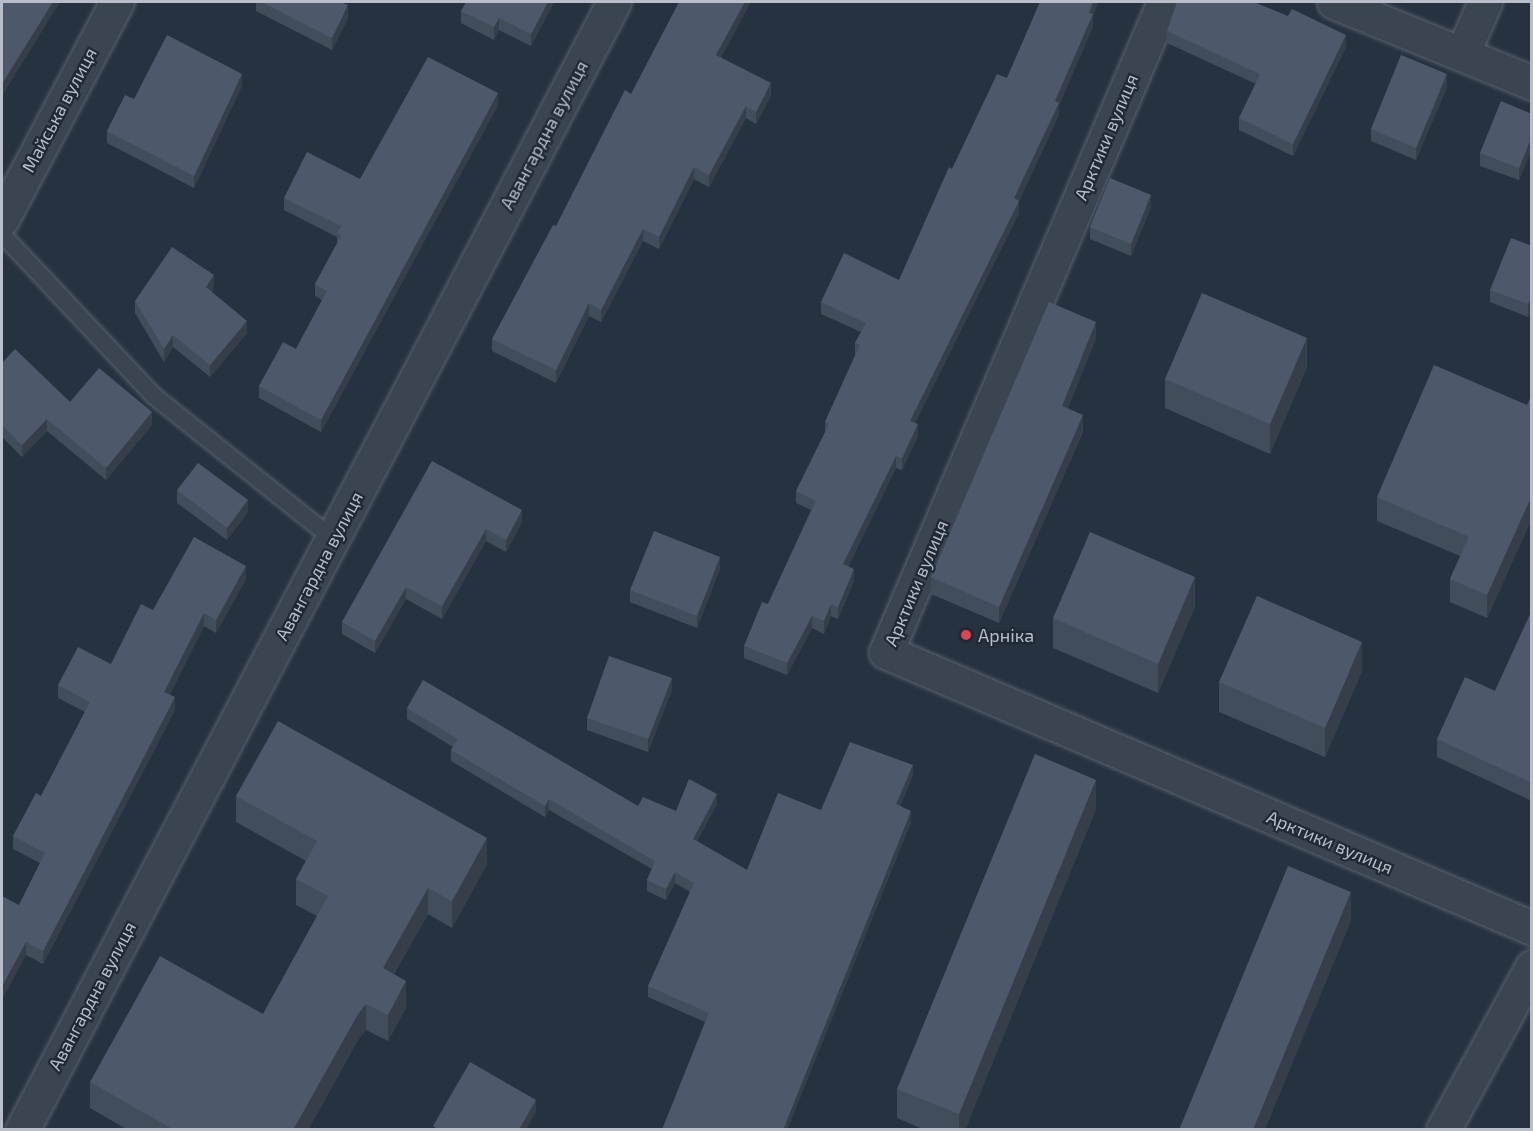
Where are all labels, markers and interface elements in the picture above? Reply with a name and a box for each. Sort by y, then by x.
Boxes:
street label: Майська вулиця [17,44,101,176]
street label: Авангардна вулиця [496,57,592,213]
street label: Арктики вулиця [1070,71,1142,203]
street label: Авангардна вулиця [271,488,367,644]
street label: Арктики вулиця [880,517,952,649]
place label: Арніка [978,624,1034,646]
marker: Арніка [959,628,973,642]
street label: Арктики вулиця [1264,806,1396,878]
street label: Авангардна вулиця [44,918,140,1074]

